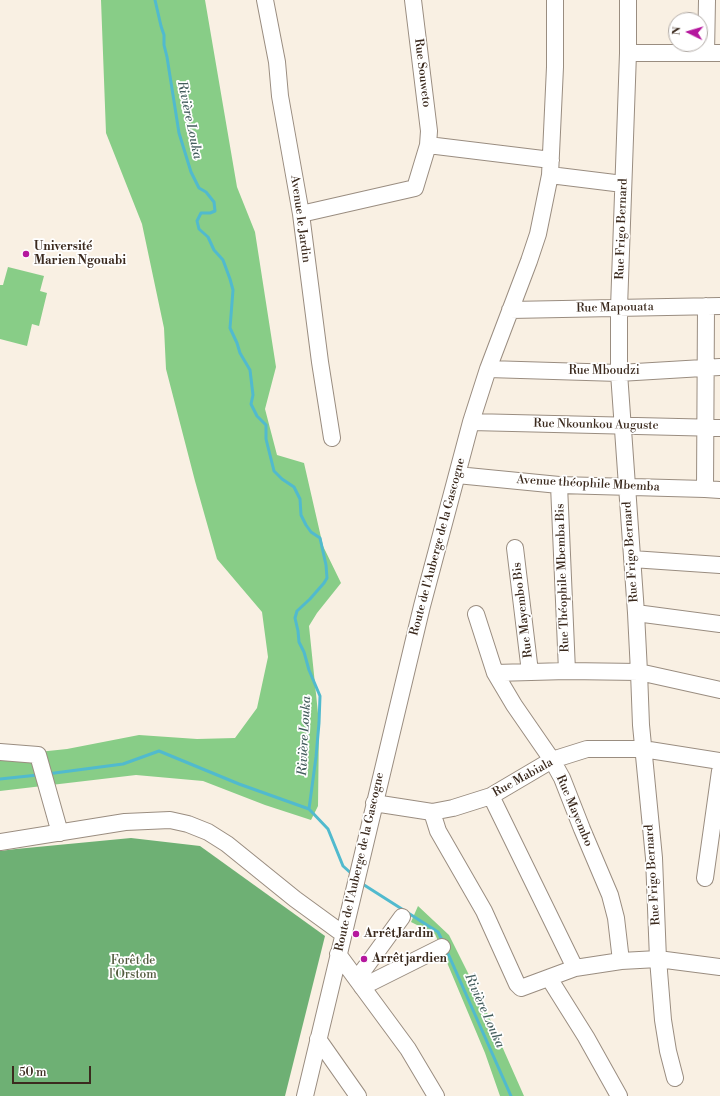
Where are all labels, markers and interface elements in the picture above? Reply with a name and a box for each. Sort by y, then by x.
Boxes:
north arrow [668,12,708,52]
text: N [670,26,684,36]
street label: Rue Souweto [411,38,433,108]
water label: Rivière Louka [173,79,205,161]
street label: Avenue le Jardin [287,174,313,264]
street label: Rue Frigo Bernard [613,178,631,280]
place label: Université Marien Ngouabi [34,240,126,268]
marker: Université Marien Ngouabi [21,249,31,259]
street label: Rue Mapouata [576,300,654,316]
street label: Rue Mboudzi [568,364,640,378]
street label: Rue Nkounkou Auguste [533,417,659,433]
street label: Route de l'Auberge de la Gascogne [407,457,469,637]
street label: Avenue théophile Mbemba [516,473,660,495]
street label: Rue Frigo Bernard [620,501,642,603]
street label: Rue Théophile Mbemba Bis [553,503,573,653]
street label: Rue Mayembo Bis [510,561,536,659]
water label: Rivière Louka [295,696,315,776]
street label: Rue Mabiala [490,756,556,800]
street label: Route de l'Auberge de la Gascogne [332,771,388,953]
street label: Rue Mayembo [553,773,595,849]
street label: Rue Frigo Bernard [642,824,664,926]
place label: Arrêt Jardin [364,927,433,941]
marker: Arrêt Jardin [351,929,361,939]
place label: Arrêt jardien [372,952,447,966]
park label: Forêt de l'Orstom [109,954,157,982]
marker: Arrêt jardien [359,954,369,964]
water label: Rivière Louka [461,971,507,1051]
scale bar [14,1058,93,1084]
text: 50 m [19,1065,47,1080]

